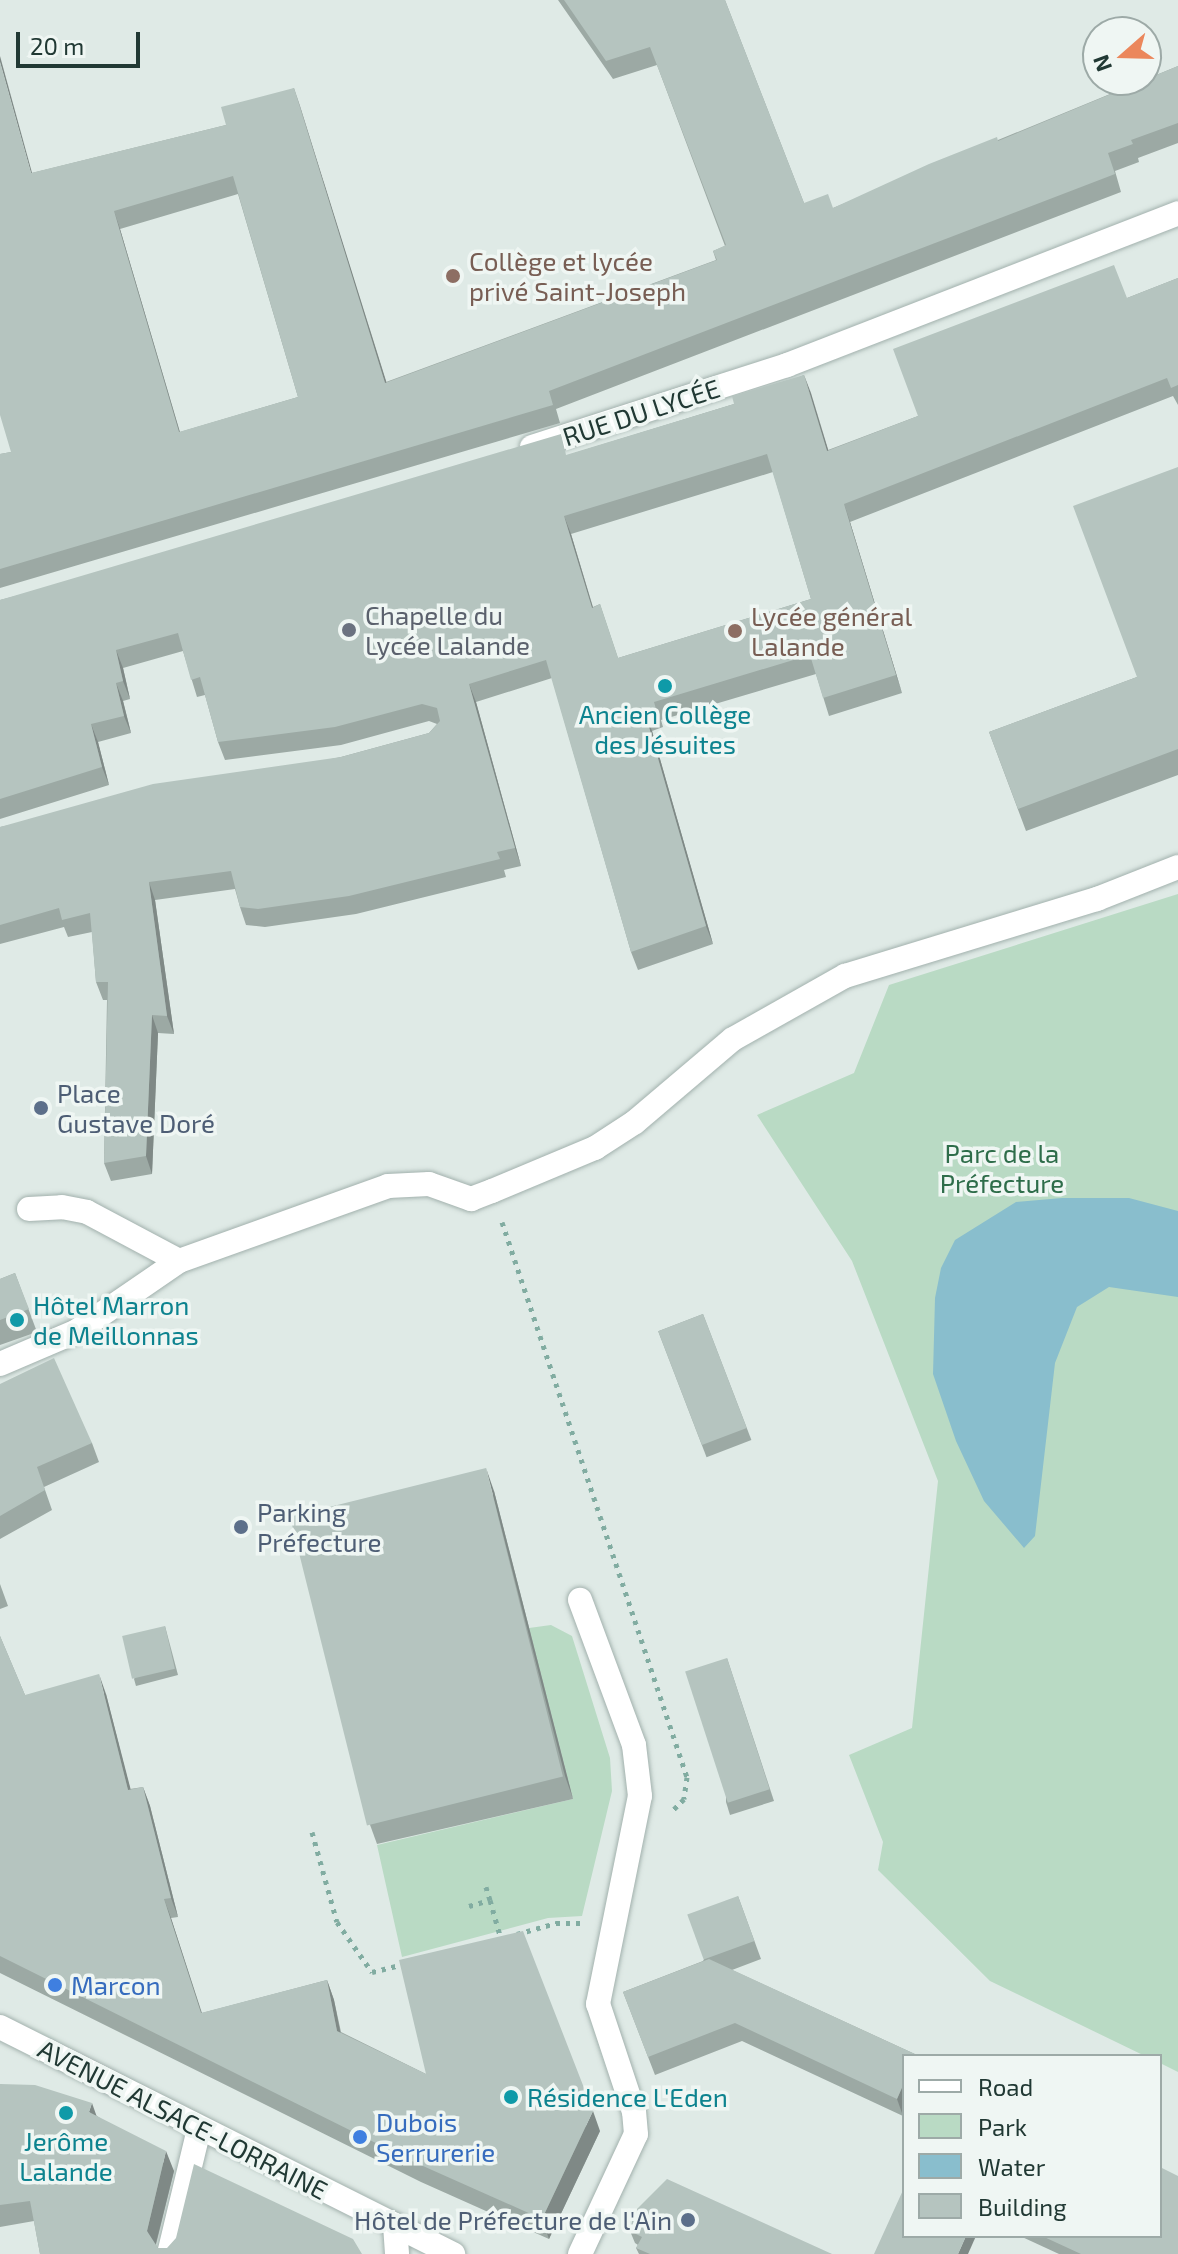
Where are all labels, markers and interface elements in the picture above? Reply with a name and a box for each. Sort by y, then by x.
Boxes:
scale bar [20,16,144,66]
north arrow [1082,16,1162,96]
text: 20 m [30,31,84,60]
text: N [1086,52,1116,75]
place label: Collège et lycée privé Saint-Joseph [469,245,686,306]
marker: Collège et lycée privé Saint-Joseph [444,267,462,285]
street label: RUE DU LYCÉE [558,372,724,452]
place label: Chapelle du Lycée Lalande [365,599,530,660]
place label: Lycée général Lalande [751,600,912,662]
marker: Chapelle du Lycée Lalande [340,621,358,639]
marker: Lycée général Lalande [726,622,744,640]
marker: Ancien Collège des Jésuites [656,677,674,695]
place label: Ancien Collège des Jésuites [579,698,751,760]
place label: Place Gustave Doré [57,1077,215,1138]
marker: Place Gustave Doré [32,1099,50,1117]
park label: Parc de la Préfecture [940,1137,1064,1198]
place label: Hôtel Marron de Meillonnas [33,1289,199,1350]
marker: Hôtel Marron de Meillonnas [8,1311,26,1329]
place label: Parking Préfecture [257,1496,382,1558]
marker: Parking Préfecture [232,1518,250,1536]
place label: Marcon [71,1969,161,2001]
marker: Marcon [46,1976,64,1994]
street label: AVENUE ALSACE-LORRAINE [33,2032,333,2206]
legend [902,2054,1162,2238]
text: Road [978,2072,1033,2101]
place label: Résidence L'Eden [527,2081,728,2113]
marker: Résidence L'Eden [502,2088,520,2106]
marker: Jerôme Lalande [57,2104,75,2122]
place label: Dubois Serrurerie [376,2106,495,2168]
text: Park [978,2112,1027,2141]
place label: Jerôme Lalande [19,2125,113,2186]
marker: Dubois Serrurerie [351,2128,369,2146]
text: Water [978,2152,1045,2181]
text: Building [978,2192,1067,2221]
place label: Hôtel de Préfecture de l'Ain [353,2204,672,2236]
marker: Hôtel de Préfecture de l'Ain [679,2211,697,2229]

